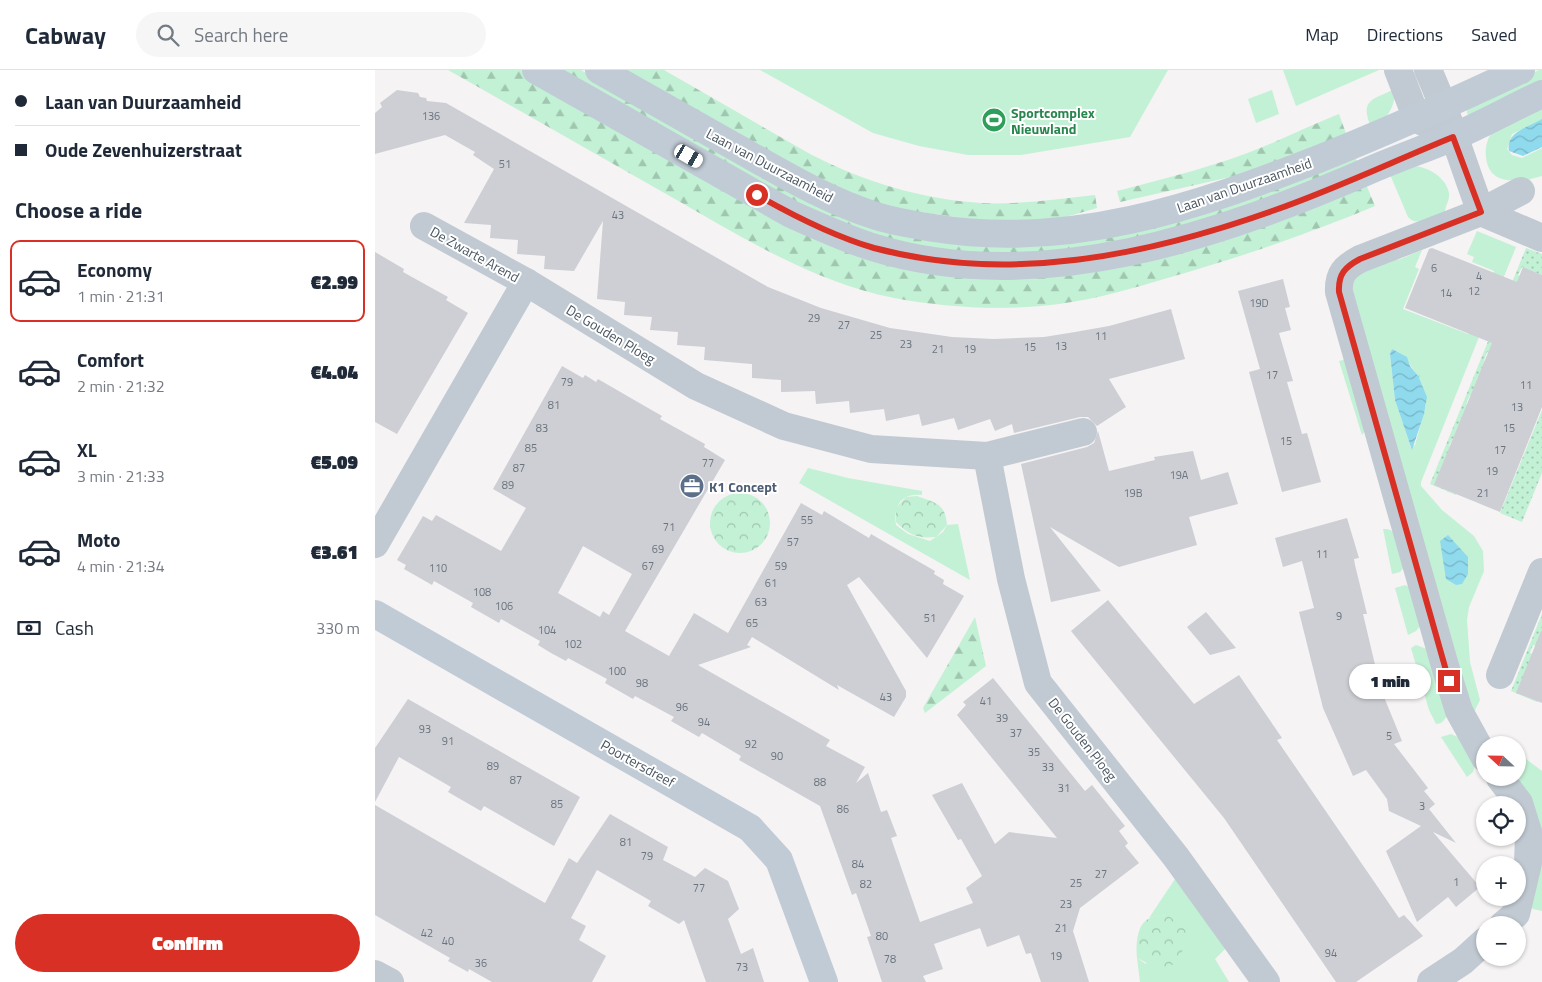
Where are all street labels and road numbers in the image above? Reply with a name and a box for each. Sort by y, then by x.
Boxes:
street label: Laan van Duurzaamheid [703,123,837,207]
street label: Laan van Duurzaamheid [1174,152,1314,218]
street label: De Zwarte Arend [427,221,523,287]
street label: De Gouden Ploeg [562,299,660,369]
street label: De Gouden Ploeg [1044,693,1122,785]
street label: Poortersdreef [597,734,679,792]

